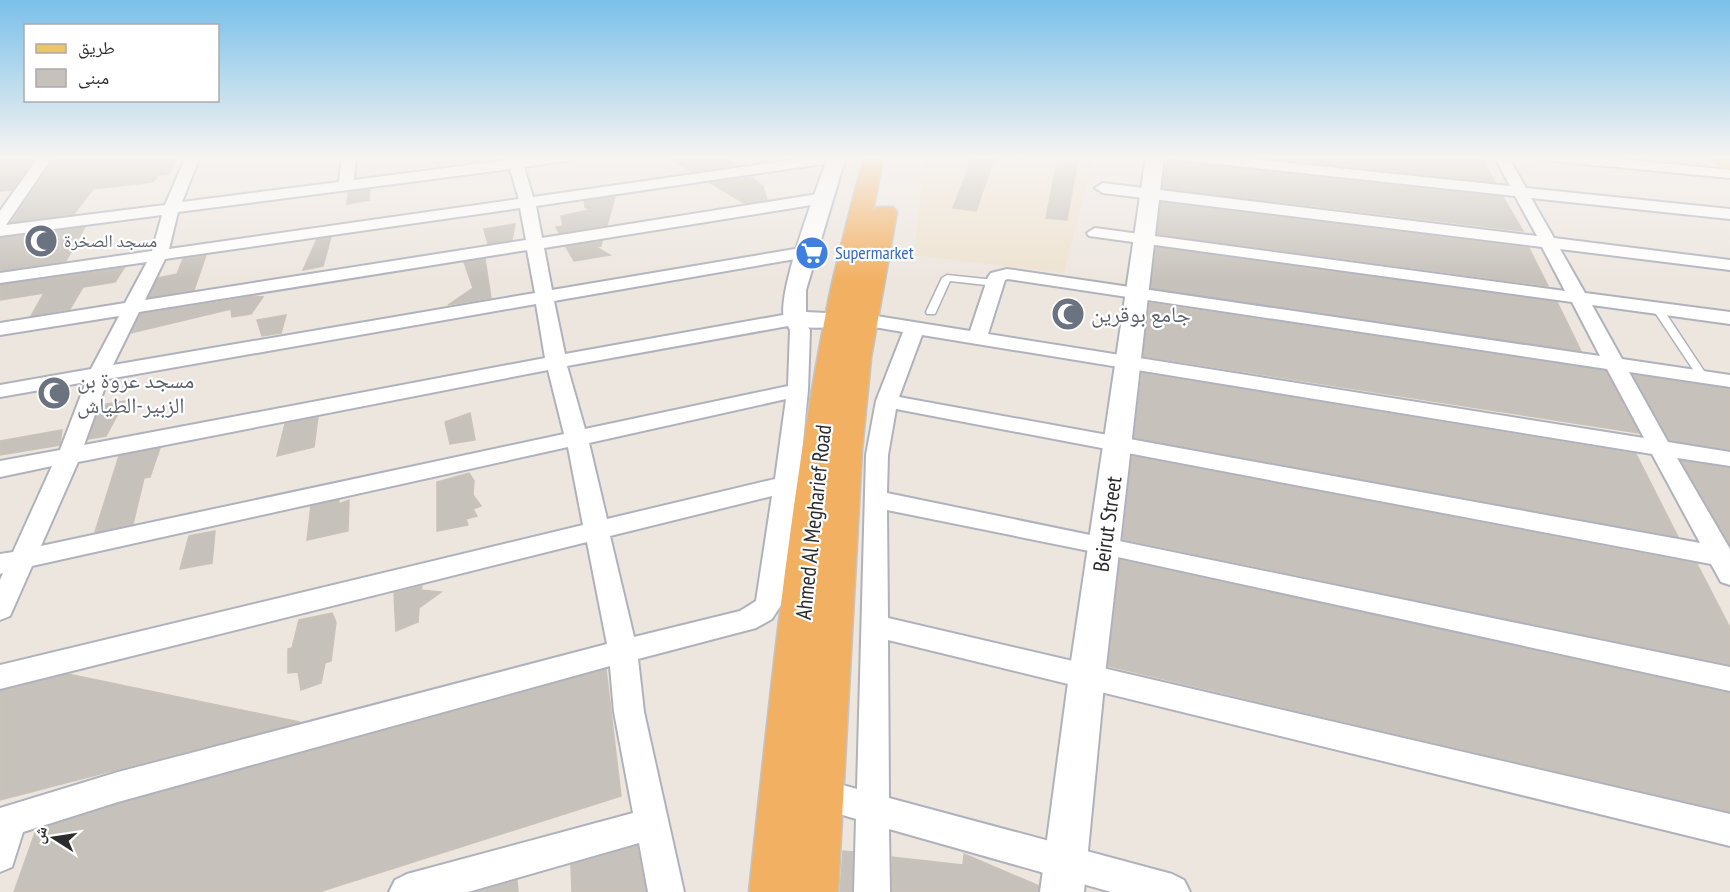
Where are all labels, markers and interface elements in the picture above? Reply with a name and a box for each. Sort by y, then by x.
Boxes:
legend [24,24,219,102]
text: طريق [78,36,115,59]
text: مبنى [78,66,109,89]
mosque icon: مسجد الصخرة [23,223,59,259]
place label: مسجد الصخرة [64,229,157,252]
supermarket icon: Supermarket [794,235,830,271]
place label: Supermarket [835,241,914,264]
mosque icon: جامع بوقرين [1050,296,1086,332]
place label: جامع بوقرين [1091,300,1191,328]
place label: مسجد عروة بن الزبير-الطياش [77,366,194,419]
mosque icon: مسجد عروة بن الزبير-الطياش [36,375,72,411]
street label: Ahmed Al Megharief Road [789,423,837,621]
street label: Beirut Street [1086,474,1128,574]
north arrow [24,808,84,868]
text: ش [28,824,51,845]

